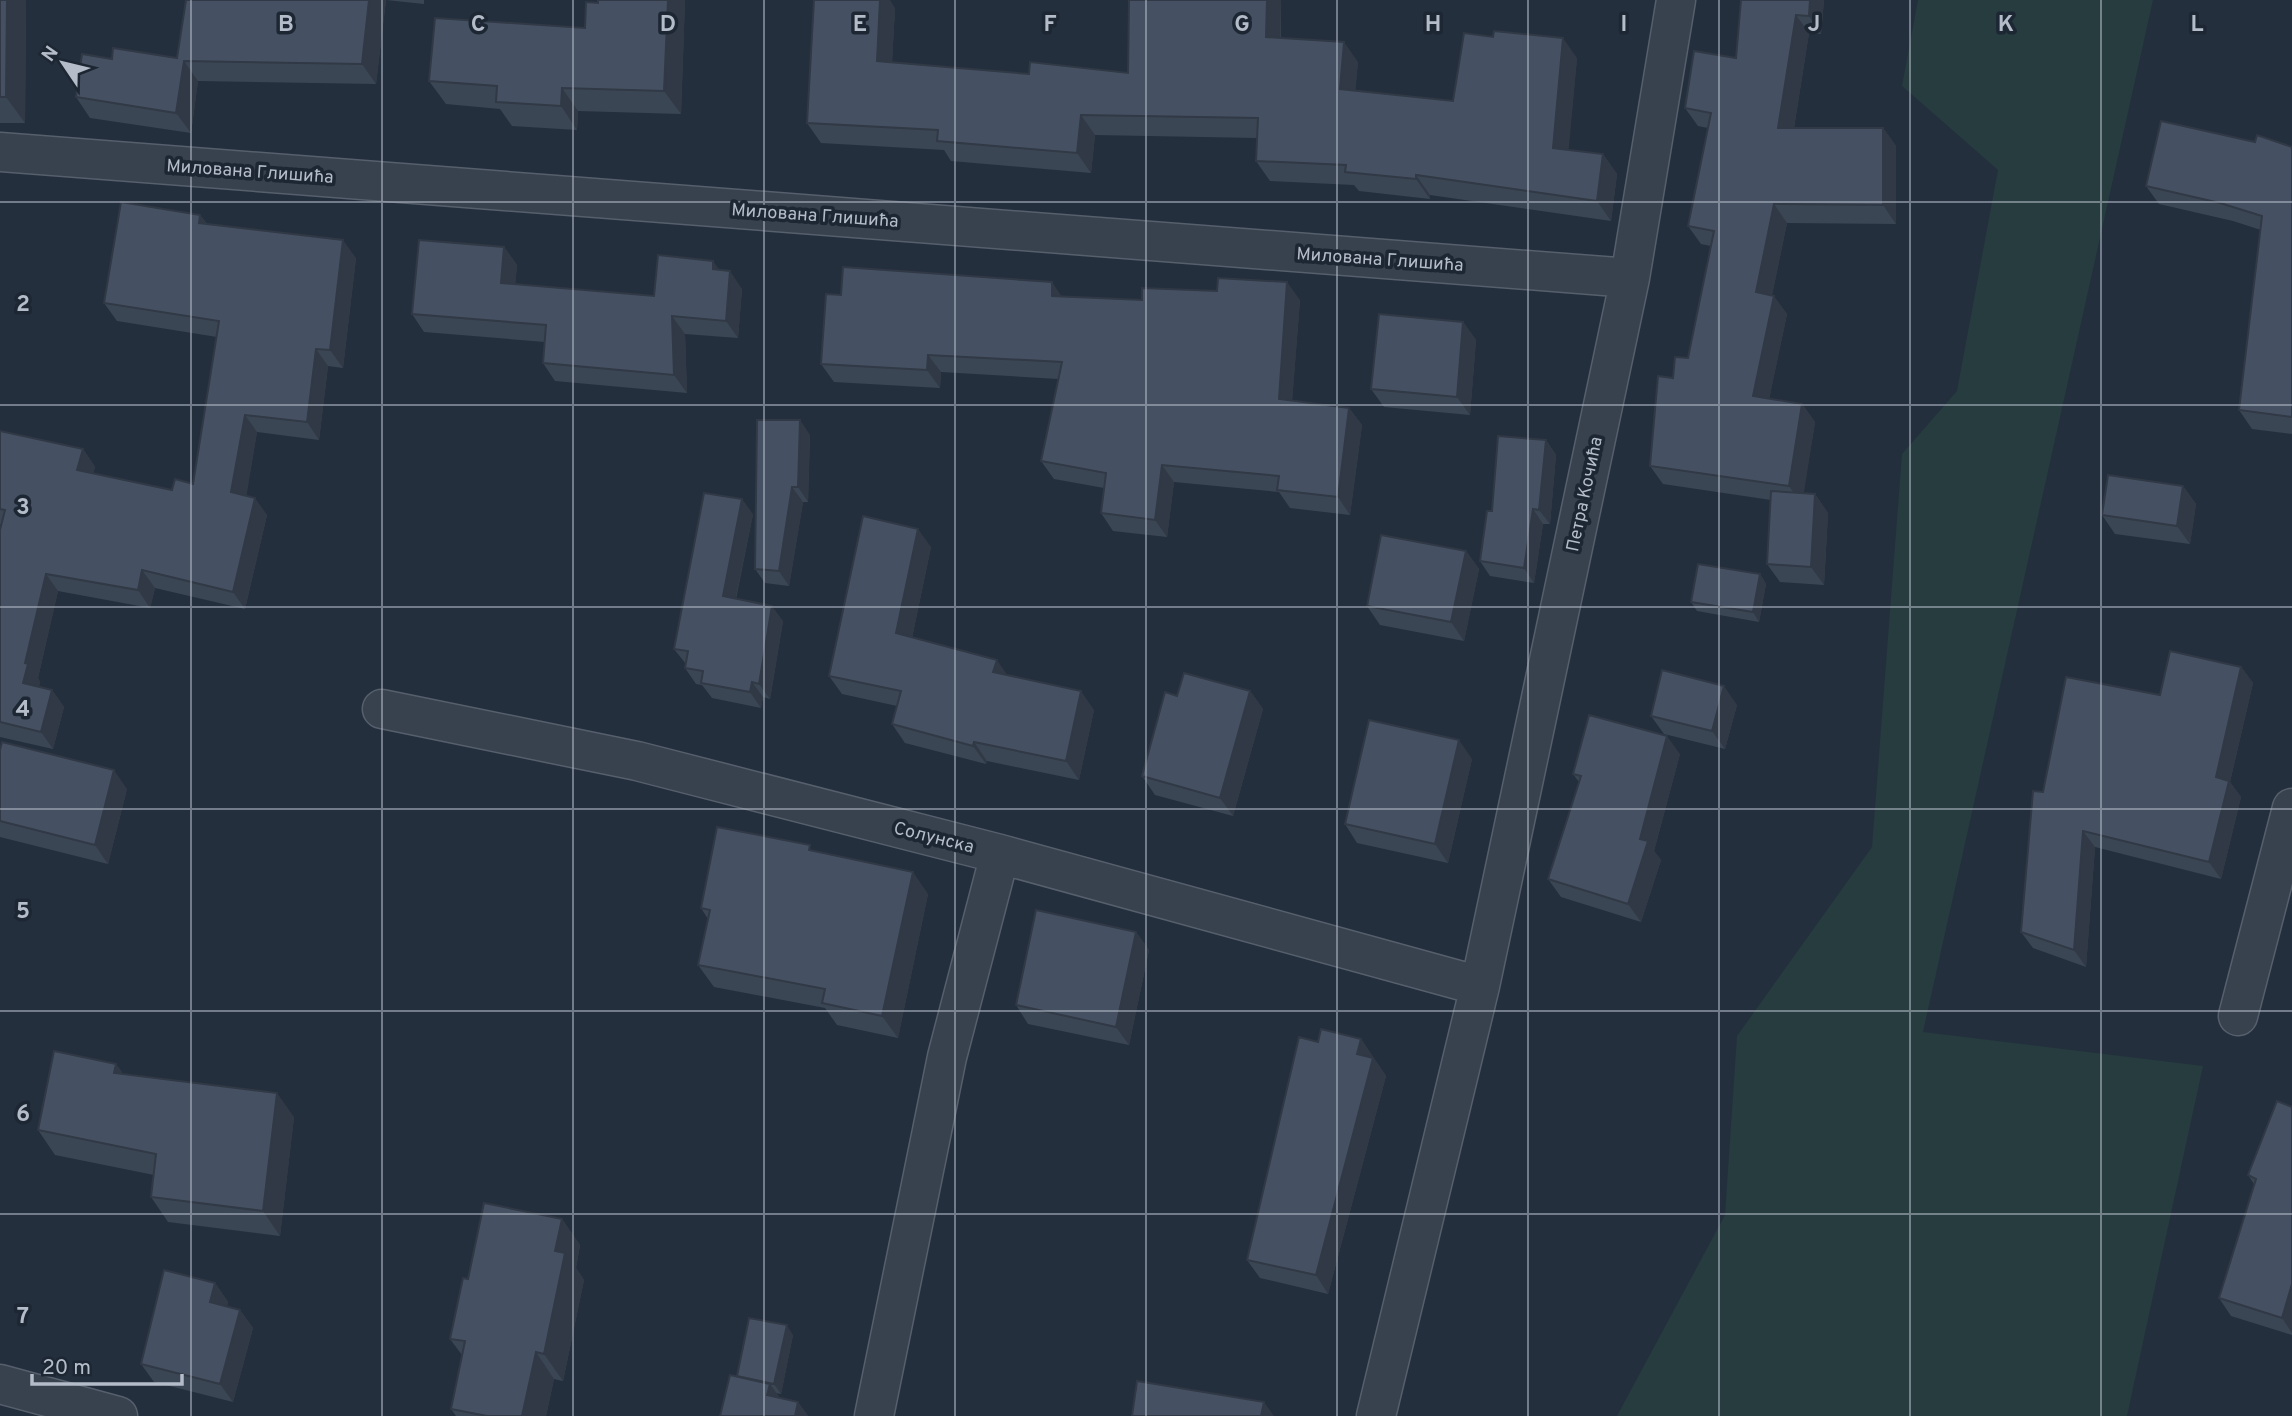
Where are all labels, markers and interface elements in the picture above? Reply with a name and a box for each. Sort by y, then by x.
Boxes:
text: B [278,11,294,40]
text: C [471,11,485,40]
text: D [660,11,676,40]
text: E [853,11,867,40]
text: F [1043,11,1057,40]
text: G [1234,11,1250,40]
text: H [1425,11,1441,40]
text: I [1621,11,1627,40]
text: J [1808,11,1820,40]
text: K [1998,11,2014,40]
text: L [2190,11,2204,40]
north arrow [28,28,98,98]
text: N [37,42,64,67]
street label: Милована Глишића [165,155,334,190]
street label: Милована Глишића [730,199,899,234]
street label: Милована Глишића [1295,243,1464,278]
text: 2 [16,291,30,320]
street label: Петра Кочића [1562,435,1609,554]
text: 3 [16,494,30,523]
text: 4 [16,696,30,725]
street label: Солунска [891,817,976,860]
text: 5 [16,898,30,927]
text: 6 [16,1101,30,1130]
text: 7 [17,1303,29,1332]
scale bar [32,1342,182,1386]
text: 20 m [42,1355,91,1382]

